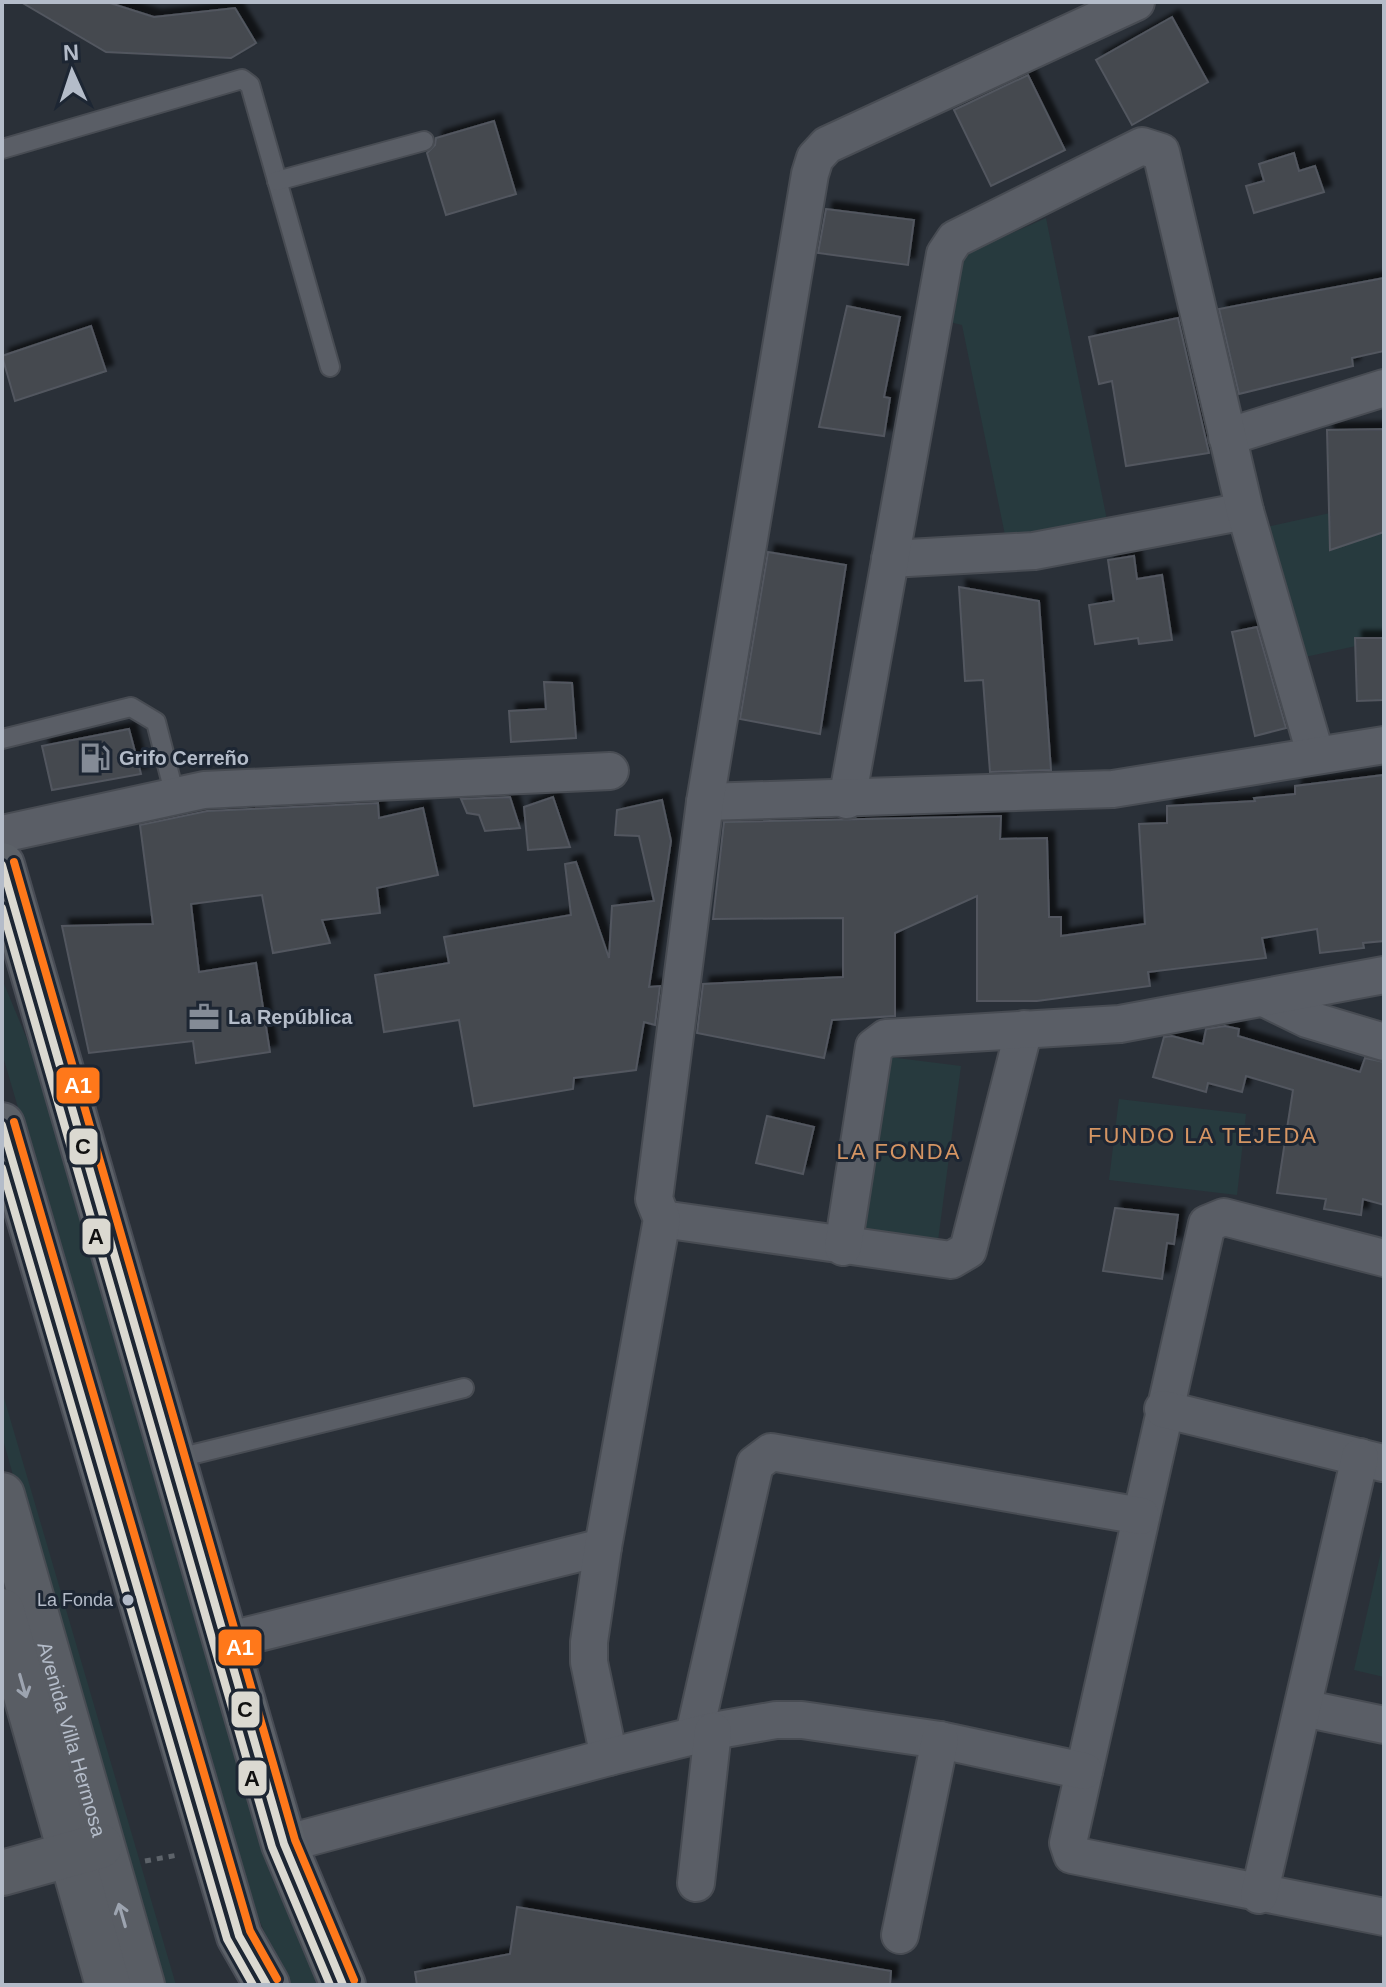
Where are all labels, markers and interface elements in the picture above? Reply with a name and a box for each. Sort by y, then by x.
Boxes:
north arrow [32,32,112,112]
text: N [62,40,80,65]
fuel station icon: Grifo Cerreño [78,741,112,775]
place label: Grifo Cerreño [119,747,249,769]
office icon: La República [187,1000,221,1034]
place label: La República [228,1006,353,1028]
line badge: A1 [55,1066,101,1105]
text: A1 [64,1073,92,1098]
district label: FUNDO LA TEJEDA [1088,1123,1318,1148]
line badge: C [68,1127,99,1166]
text: C [75,1134,91,1159]
district label: LA FONDA [837,1139,961,1164]
line badge: A [81,1217,112,1256]
text: A [88,1224,104,1249]
place label: La Fonda [37,1590,114,1610]
marker: La Fonda [120,1592,136,1608]
line badge: A1 [217,1628,263,1667]
text: A1 [226,1635,254,1660]
street label: Avenida Villa Hermosa [33,1639,110,1840]
one-way arrow [16,1673,31,1699]
line badge: C [230,1690,261,1729]
text: C [237,1697,253,1722]
line badge: A [237,1759,268,1797]
text: A [244,1766,260,1791]
one-way arrow [114,1903,129,1929]

